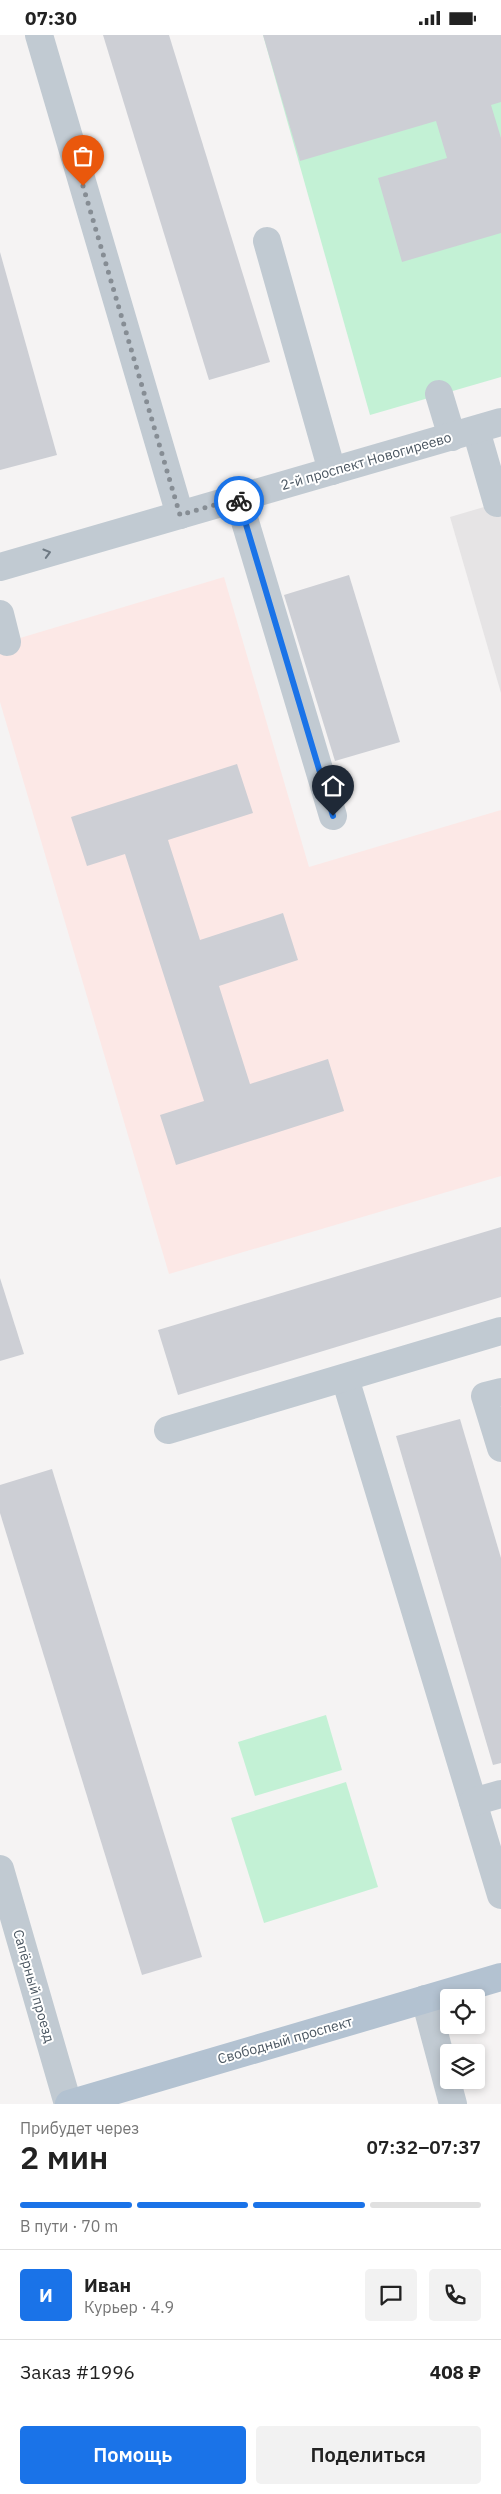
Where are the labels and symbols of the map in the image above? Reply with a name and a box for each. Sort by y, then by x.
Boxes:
pin [62,135,104,186]
street label: 2-й проспект Новогиреево [279,428,454,494]
courier [214,476,264,526]
one-way arrow [42,548,51,559]
pin [312,765,354,816]
street label: Сапёрный проезд [9,1927,59,2045]
street label: Свободный проспект [216,2012,355,2068]

